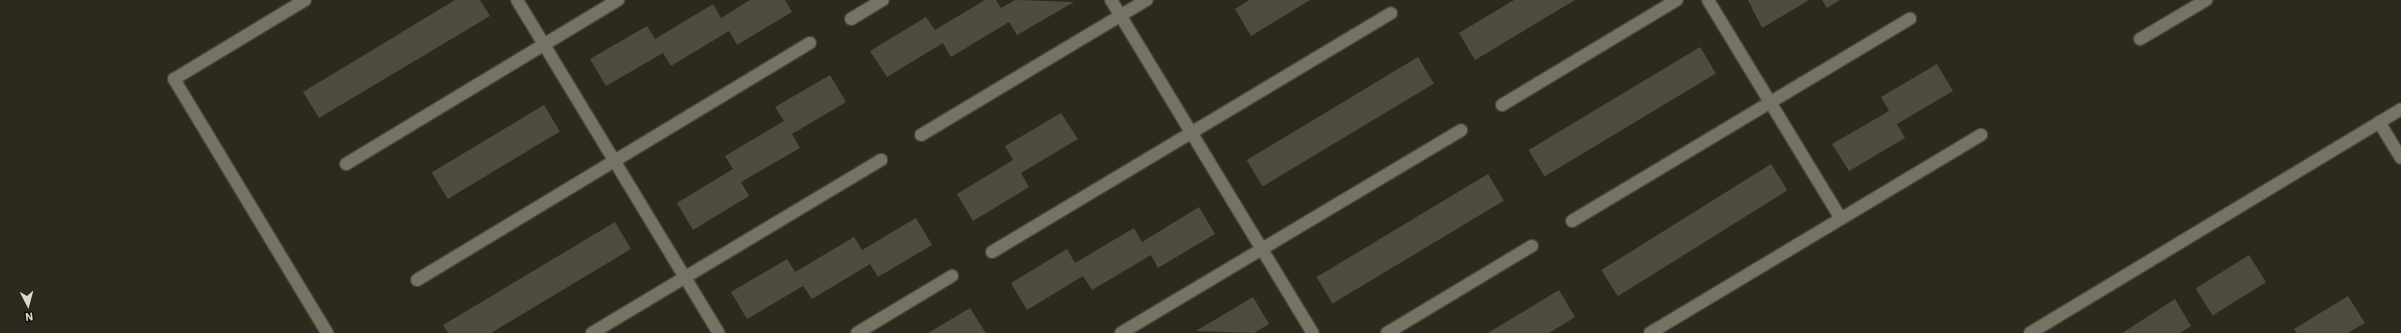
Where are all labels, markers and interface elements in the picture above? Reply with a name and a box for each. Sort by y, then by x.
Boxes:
north arrow [8,285,48,325]
text: N [25,310,34,324]

